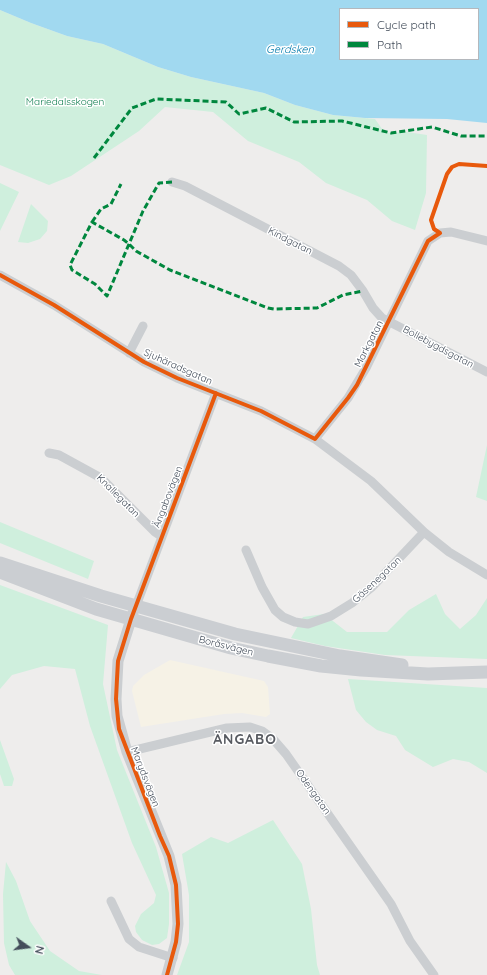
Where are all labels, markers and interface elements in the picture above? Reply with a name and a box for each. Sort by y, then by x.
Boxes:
legend [339,8,479,60]
text: Cycle path [377,17,436,32]
text: Path [377,37,402,52]
water label: Gerdsken [266,43,314,57]
park label: Mariedalsskogen [26,96,104,108]
street label: Kindgatan [266,225,314,257]
street label: Markgatan [352,319,386,369]
street label: Bollebygdsgatan [401,323,475,371]
street label: Sjuhäradsgatan [142,347,214,387]
street label: Ängabovägen [151,464,185,530]
street label: Knallegatan [94,472,142,520]
street label: Gäsenegatan [350,554,404,606]
street label: Boråsvägen [197,633,255,659]
district label: ÄNGABO [213,732,277,748]
street label: Marydsvägen [128,745,162,809]
street label: Odengatan [293,767,333,817]
north arrow [8,927,48,967]
text: N [32,944,47,956]

